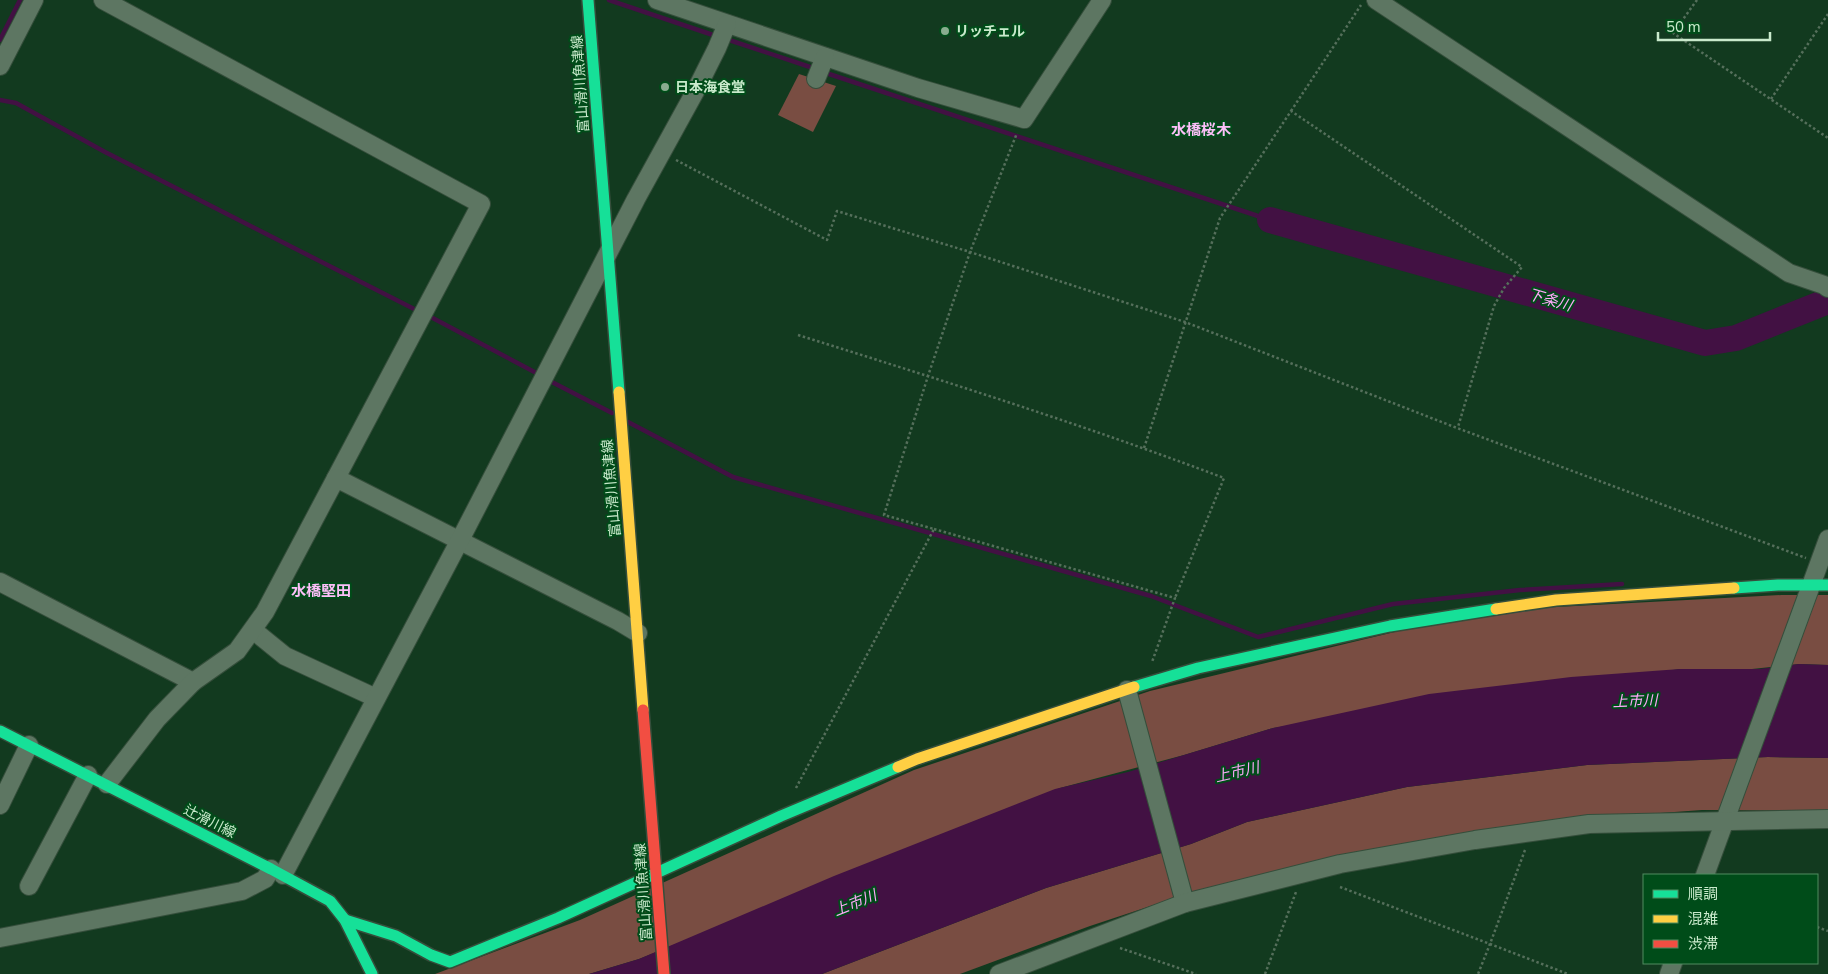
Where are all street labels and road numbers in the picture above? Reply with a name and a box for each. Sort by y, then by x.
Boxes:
street label: 富山滑川魚津線 [568,34,593,134]
street label: 富山滑川魚津線 [598,438,625,538]
street label: 辻滑川線 [181,800,239,843]
street label: 富山滑川魚津線 [631,842,656,942]

